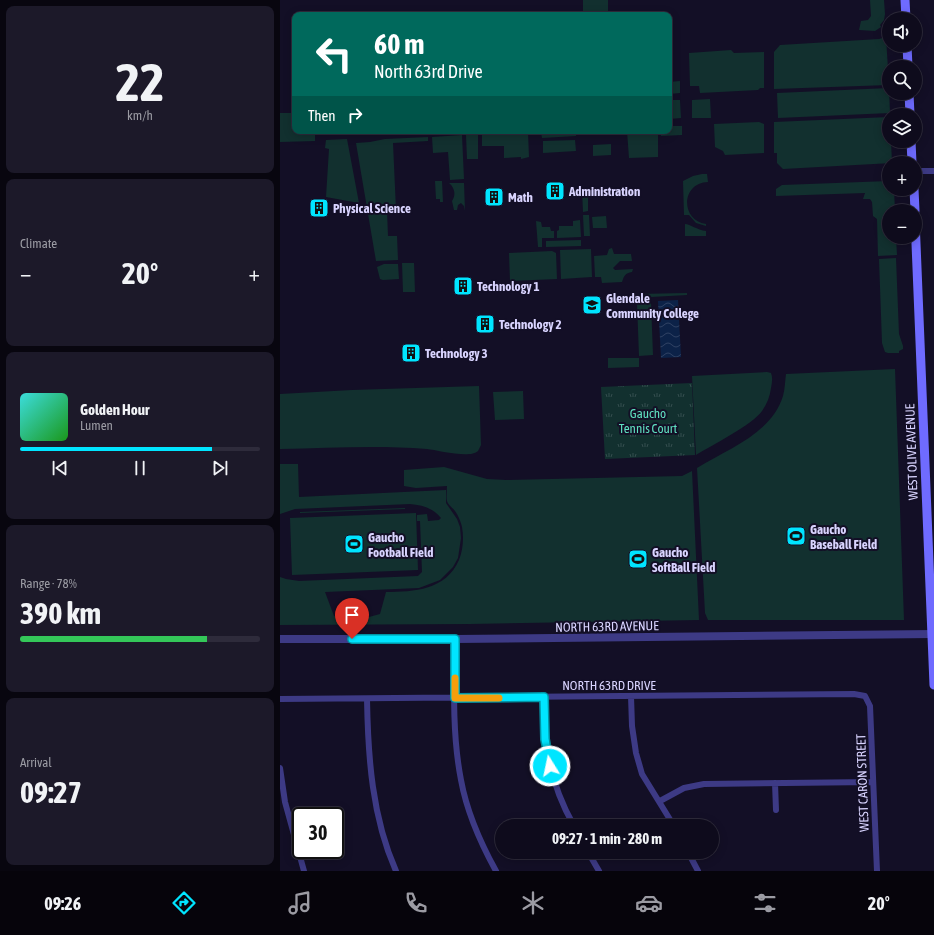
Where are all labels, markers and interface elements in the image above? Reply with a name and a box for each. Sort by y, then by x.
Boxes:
map controls [882,12,922,244]
button: sound [882,12,922,52]
icon: left [308,28,360,80]
text: 60 m [374,28,424,60]
text: 22 [116,52,164,112]
button: search [882,60,922,100]
text: North 63rd Drive [374,61,483,82]
icon: right [344,104,366,126]
text: Then [308,107,336,124]
text: km/h [127,108,153,123]
button: layers [882,108,922,148]
button: + [882,156,922,196]
building icon: Administration [544,180,566,202]
place label: Administration [568,184,640,199]
building icon: Math [483,186,505,208]
place label: Math [508,190,533,205]
building icon: Physical Science [308,197,330,219]
place label: Physical Science [333,201,411,216]
button: − [882,204,922,244]
text: Climate [20,236,57,251]
text: 20° [122,256,158,290]
text: − [20,260,31,286]
text: + [249,260,260,286]
building icon: Technology 1 [452,275,474,297]
place label: Technology 1 [477,279,540,294]
place label: Glendale Community College [606,291,699,321]
school or university icon: Glendale Community College [581,294,603,316]
building icon: Technology 2 [474,313,496,335]
place label: Technology 2 [499,317,562,332]
building icon: Technology 3 [400,342,422,364]
place label: Technology 3 [425,346,488,361]
text: Golden Hour [80,401,150,418]
street label: WEST OLIVE AVENUE [902,403,921,500]
park label: Gaucho Tennis Court [619,406,677,436]
text: Lumen [80,418,113,433]
icon: previous [49,457,71,479]
icon: pause [129,457,151,479]
icon: next [209,457,231,479]
place label: Gaucho Baseball Field [810,522,877,552]
sports icon: Gaucho Baseball Field [785,525,807,547]
place label: Gaucho Football Field [368,530,433,560]
sports icon: Gaucho Football Field [343,533,365,555]
place label: Gaucho SoftBall Field [652,545,715,575]
sports icon: Gaucho SoftBall Field [627,548,649,570]
text: Range · 78% [20,576,77,591]
text: 390 km [20,596,101,630]
pin [335,598,369,639]
icon: arrive [341,604,363,626]
street label: NORTH 63RD AVENUE [555,618,659,635]
street label: NORTH 63RD DRIVE [562,678,656,693]
street label: WEST CARON STREET [853,733,872,832]
position arrow [529,745,571,787]
text: Arrival [20,755,52,770]
text: 09:27 [20,775,82,809]
speed limit sign: 30 [292,807,344,859]
text: 09:27 · 1 min · 280 m [552,830,662,847]
icon: directions [170,889,198,917]
icon: music [286,889,314,917]
icon: phone [402,889,430,917]
icon: climate [519,889,547,917]
icon: car [635,889,663,917]
icon: filters [751,889,779,917]
text: 09:26 [44,893,81,914]
text: 20° [868,893,890,914]

